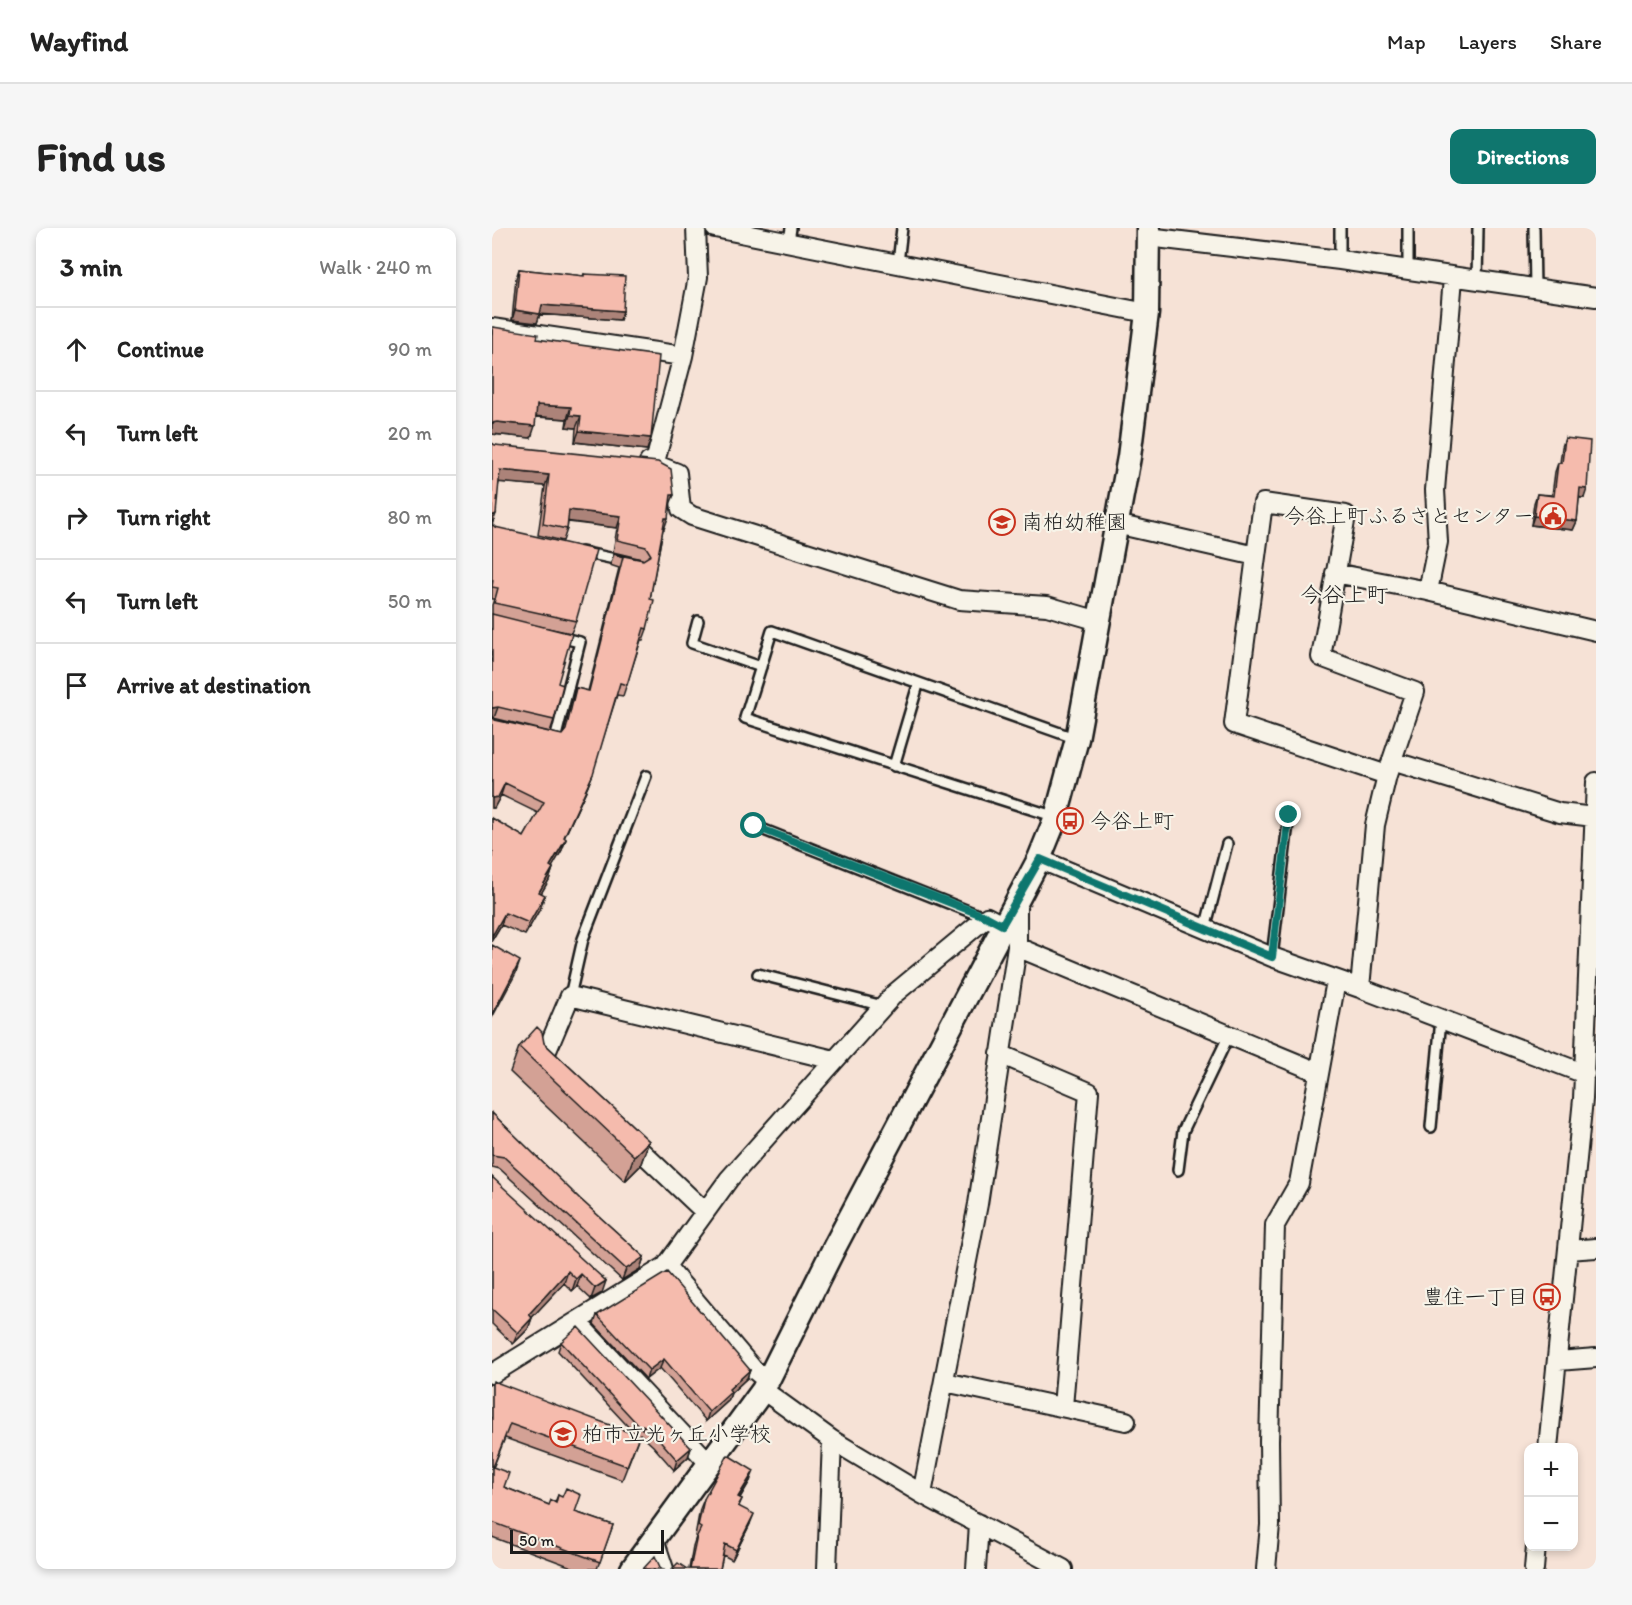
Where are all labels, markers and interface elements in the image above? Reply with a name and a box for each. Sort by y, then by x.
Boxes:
text: Wayfind [30,24,128,58]
text: Map [1387,29,1426,54]
text: Layers [1459,29,1517,54]
text: Share [1550,29,1602,54]
button: Directions [1450,129,1596,184]
text: Find us [36,131,166,182]
text: 3 min [60,251,122,283]
text: Walk · 240 m [319,255,432,279]
icon: ahead [60,333,93,366]
text: Continue [117,336,204,363]
text: 90 m [388,337,432,361]
icon: left [60,417,93,450]
text: Turn left [117,420,198,447]
text: 20 m [388,421,432,445]
icon: right [60,501,93,534]
public building icon: 今谷上町ふるさとセンター [1538,501,1568,531]
place label: 今谷上町ふるさとセンター [1284,503,1534,528]
text: Turn right [117,504,211,531]
text: 80 m [387,505,432,529]
school or university icon: 南柏幼稚園 [987,507,1017,537]
place label: 南柏幼稚園 [1022,509,1127,534]
district label: 今谷上町 [1300,581,1388,608]
icon: left [60,585,93,618]
text: Turn left [117,588,198,615]
text: 50 m [388,589,432,613]
icon: arrive [60,669,93,702]
text: Arrive at destination [117,672,311,699]
route end [1275,801,1301,827]
bus stop icon: 今谷上町 [1055,806,1085,836]
place label: 今谷上町 [1090,808,1174,833]
route start [740,812,766,838]
bus stop icon: 豊住一丁目 [1532,1282,1562,1312]
place label: 豊住一丁目 [1423,1284,1528,1309]
school or university icon: 柏市立光ヶ丘小学校 [548,1419,578,1449]
place label: 柏市立光ヶ丘小学校 [582,1421,771,1446]
map controls [1524,1443,1578,1551]
button: + [1524,1443,1578,1497]
button: − [1524,1497,1578,1551]
scale bar [510,1527,664,1554]
text: 50 m [519,1531,554,1550]

